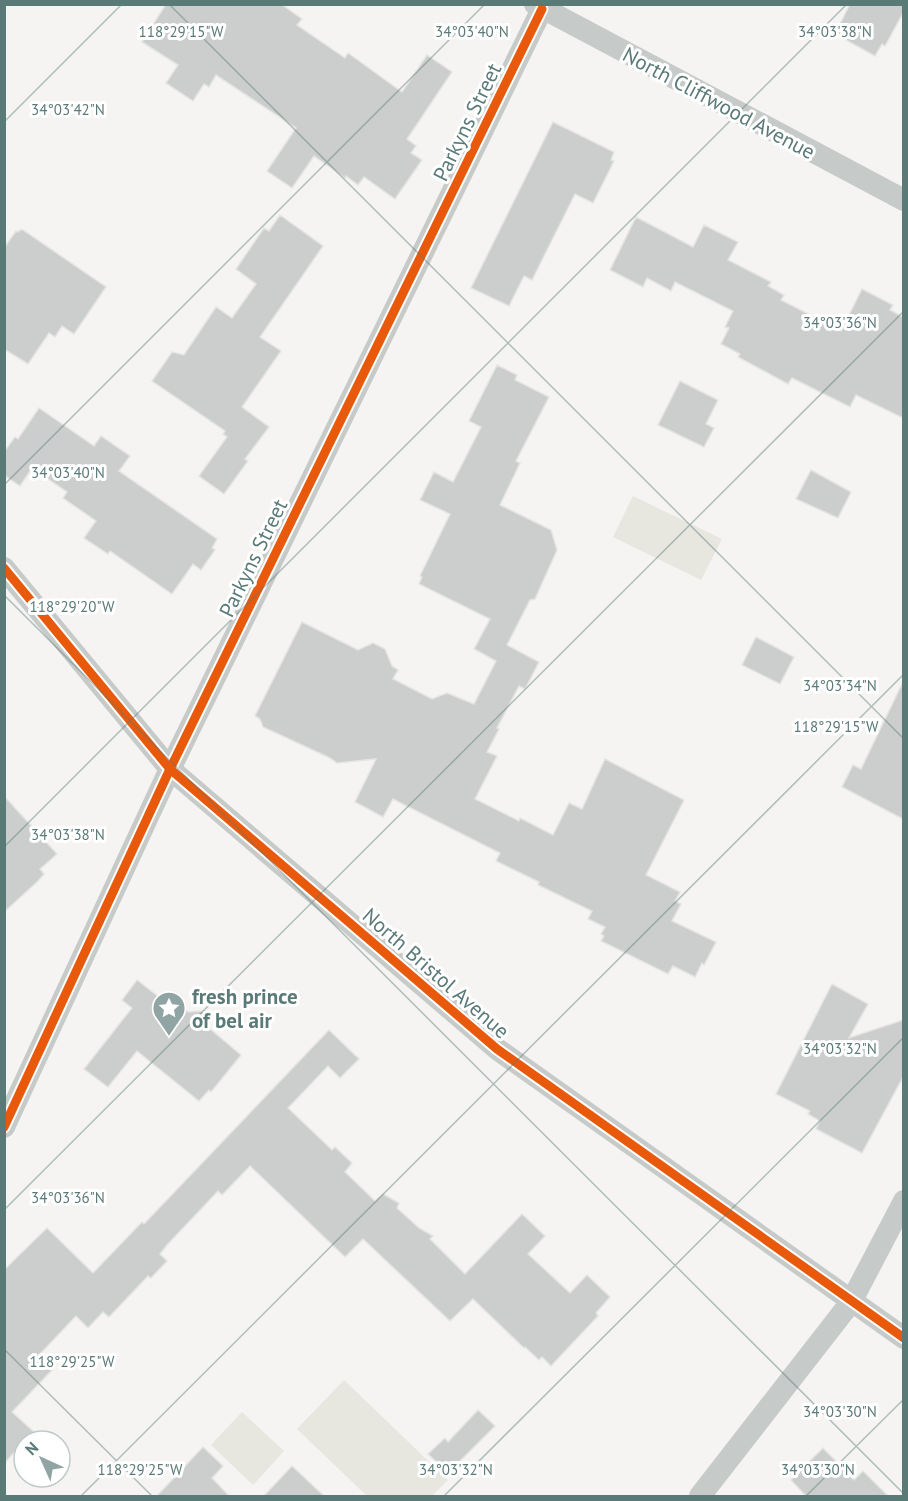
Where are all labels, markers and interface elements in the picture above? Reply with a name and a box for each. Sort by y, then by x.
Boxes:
text: 118°29'15"W [139,22,224,41]
text: 34°03'40"N [435,22,509,41]
text: 34°03'38"N [798,22,872,41]
street label: North Cliffwood Avenue [618,41,820,165]
street label: Parkyns Street [427,59,507,185]
text: 34°03'42"N [31,100,105,119]
text: 34°03'36"N [803,313,877,332]
text: 34°03'40"N [31,463,105,482]
street label: Parkyns Street [213,495,293,621]
text: 118°29'20"W [30,597,115,616]
text: 34°03'34"N [803,676,877,695]
text: 118°29'15"W [794,717,879,736]
text: 34°03'38"N [31,825,105,844]
street label: North Bristol Avenue [357,902,515,1044]
place label: fresh prince of bel air [192,983,298,1034]
place icon: fresh prince of bel air [151,990,187,1037]
text: 34°03'32"N [803,1039,877,1058]
text: 34°03'36"N [31,1188,105,1207]
text: 118°29'25"W [30,1352,115,1371]
text: 34°03'30"N [803,1402,877,1421]
north arrow [12,1429,72,1489]
text: N [21,1438,42,1459]
text: 118°29'25"W [98,1460,183,1479]
text: 34°03'32"N [419,1460,493,1479]
text: 34°03'30"N [781,1460,855,1479]

